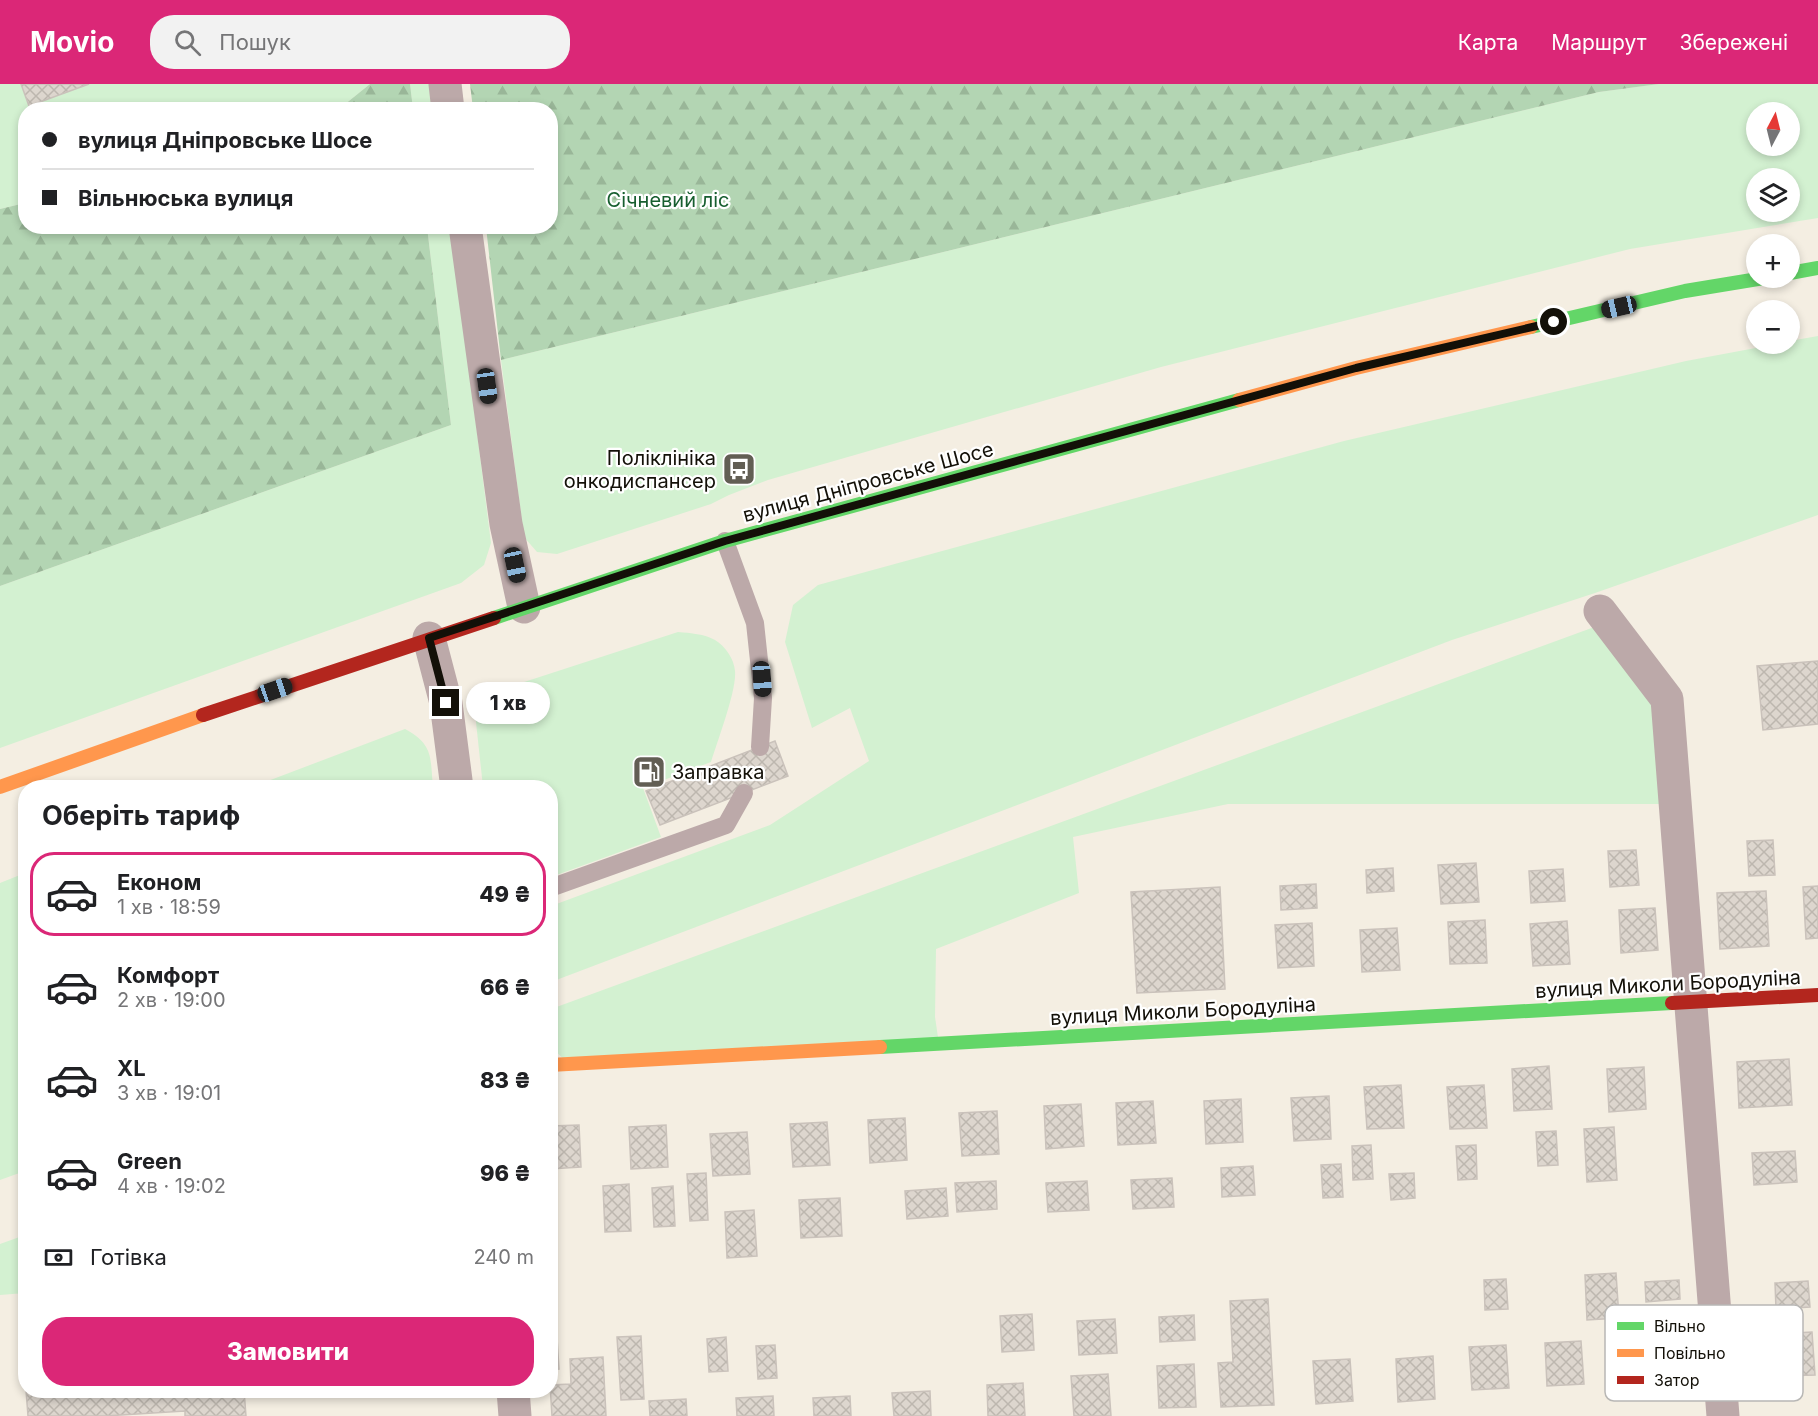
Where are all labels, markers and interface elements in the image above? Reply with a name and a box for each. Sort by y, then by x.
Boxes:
search box [150,15,570,69]
text: Movio [30,25,114,59]
icon: search [171,26,204,59]
text: Пошук [219,29,291,55]
text: Карта [1458,30,1518,55]
text: Маршрут [1551,30,1646,55]
text: Збережені [1679,30,1788,55]
north arrow [1746,102,1800,156]
map controls [1746,102,1800,354]
text: вулиця Дніпровське Шосе [78,127,372,153]
button: layers [1746,168,1800,222]
text: Вільнюська вулиця [78,185,293,211]
park label: Січневий ліс [607,188,729,212]
button: + [1746,234,1800,288]
car [1599,294,1639,320]
button: − [1746,300,1800,354]
route start [1540,308,1567,335]
car [476,367,498,405]
street label: вулиця Дніпровське Шосе [740,437,996,527]
place label: Поліклініка онкодиспансер [564,446,716,493]
bus stop icon: Поліклініка онкодиспансер [721,451,757,487]
car [502,546,528,584]
car [752,660,772,698]
car [255,676,295,704]
callout: 1 хв [467,682,551,724]
route end [432,689,459,716]
text: 1 хв [490,691,526,715]
fuel station icon: Заправка [631,754,667,790]
place label: Заправка [672,760,764,784]
text: Оберіть тариф [42,799,240,832]
icon: car [45,867,99,921]
text: Економ [117,869,201,895]
text: 49 ₴ [479,881,531,907]
text: 1 хв · 18:59 [117,895,221,919]
icon: car [45,960,99,1014]
text: Комфорт [117,962,219,988]
street label: вулиця Миколи Бородуліна [1534,965,1802,1003]
text: 66 ₴ [480,974,531,1000]
text: 2 хв · 19:00 [117,988,226,1012]
street label: вулиця Миколи Бородуліна [1049,992,1317,1030]
icon: car [45,1053,99,1107]
text: XL [117,1055,146,1081]
text: 83 ₴ [480,1067,531,1093]
text: 3 хв · 19:01 [117,1081,221,1105]
icon: car [45,1146,99,1200]
text: Green [117,1148,182,1174]
text: 96 ₴ [480,1160,531,1186]
text: 4 хв · 19:02 [117,1174,226,1198]
icon: cash [42,1241,75,1274]
text: Готівка [90,1244,167,1270]
text: 240 m [473,1245,534,1269]
legend [1605,1305,1803,1401]
text: Вільно [1654,1316,1706,1336]
button: Замовити [42,1317,534,1386]
text: Повільно [1654,1343,1726,1363]
text: Затор [1654,1370,1699,1390]

